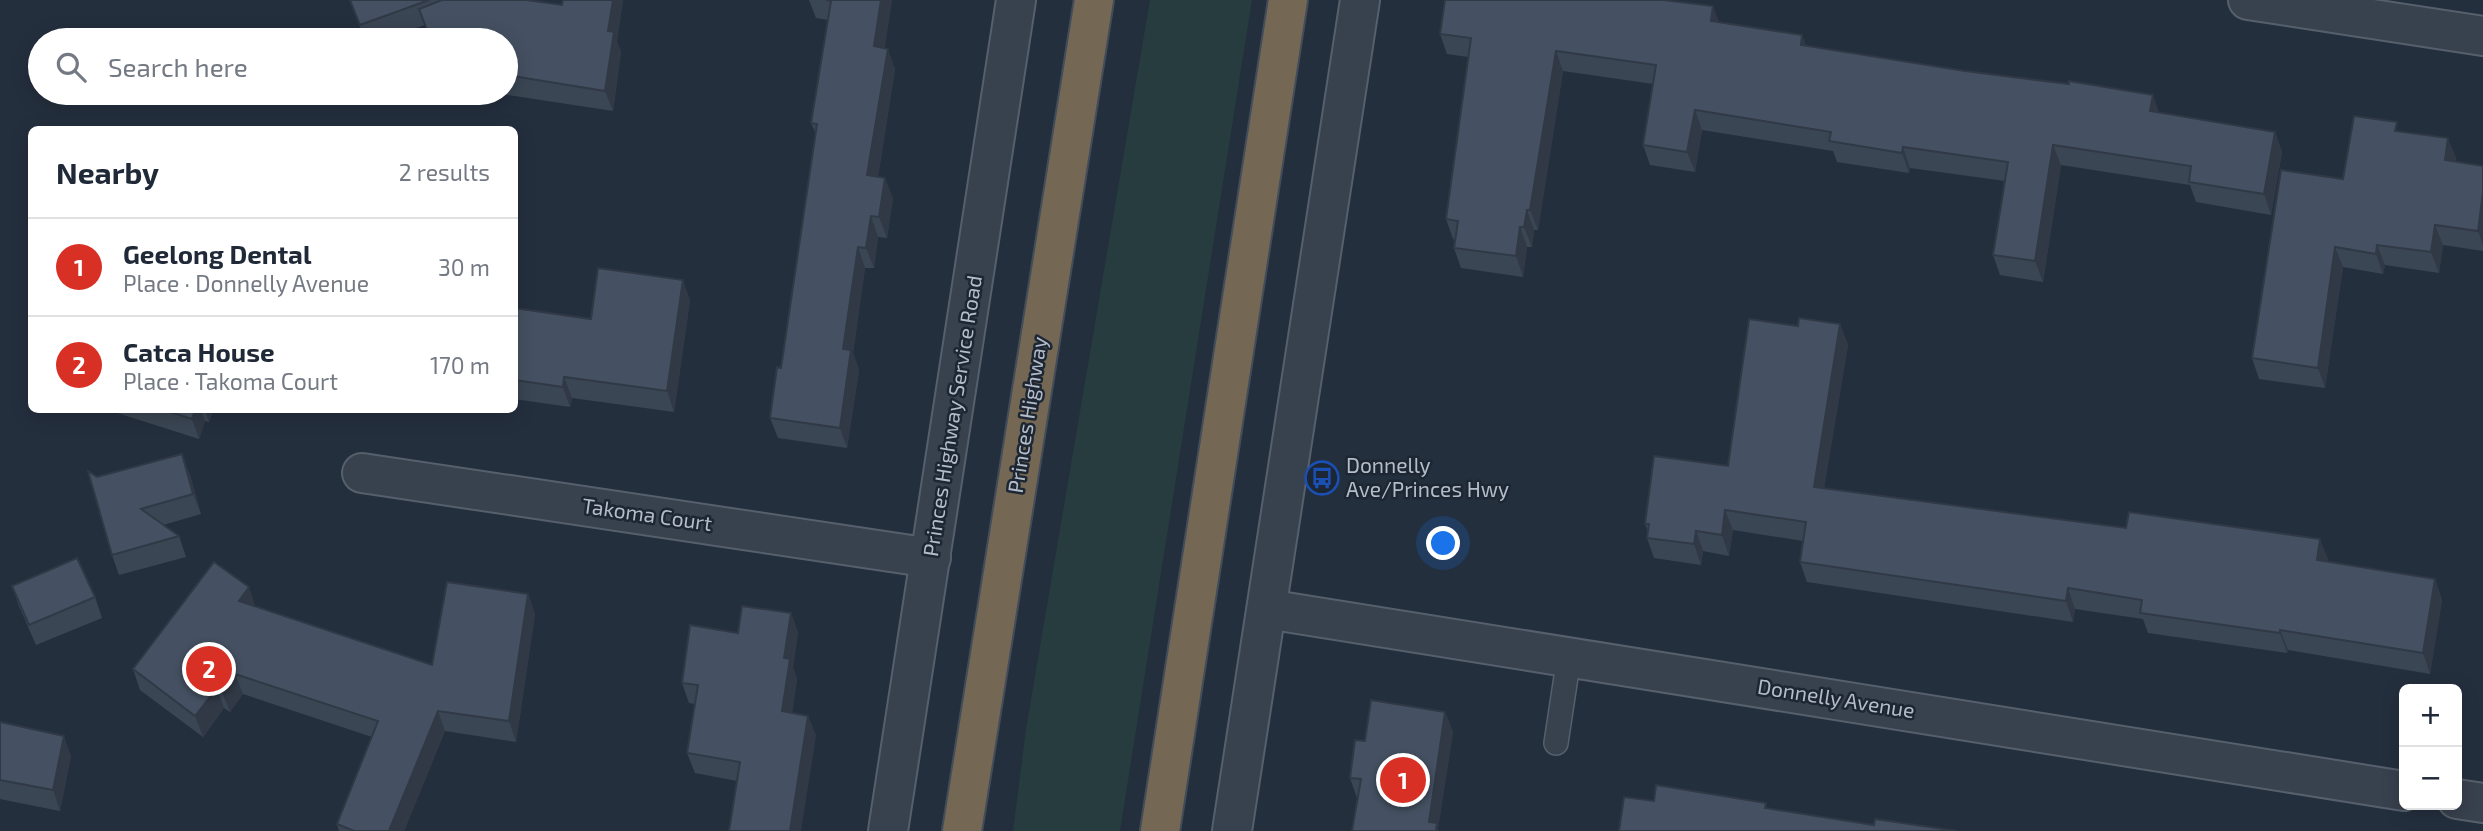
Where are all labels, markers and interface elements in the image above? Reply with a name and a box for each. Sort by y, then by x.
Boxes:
search box [28,28,518,105]
icon: search [52,48,90,86]
text: Search here [108,51,248,82]
text: Nearby [56,154,159,190]
text: 2 results [399,158,490,186]
text: Geelong Dental [123,238,311,269]
text: 1 [74,253,84,281]
text: 30 m [438,253,490,281]
text: Place · Donnelly Avenue [123,269,369,297]
street label: Princes Highway Service Road [917,273,986,558]
street label: Princes Highway [1002,335,1051,495]
text: Catca House [123,336,275,367]
text: 2 [72,351,86,379]
text: 170 m [430,351,490,379]
text: Place · Takoma Court [123,367,338,395]
place label: Donnelly Ave/Princes Hwy [1346,452,1509,501]
bus stop icon: Donnelly Ave/Princes Hwy [1303,459,1341,497]
street label: Takoma Court [581,492,714,535]
your location [1426,526,1460,560]
pin: 2 [186,643,232,695]
street label: Donnelly Avenue [1756,673,1917,722]
map controls [2399,684,2462,810]
button: + [2399,684,2462,747]
button: − [2399,747,2462,810]
pin: 1 [1380,754,1426,806]

